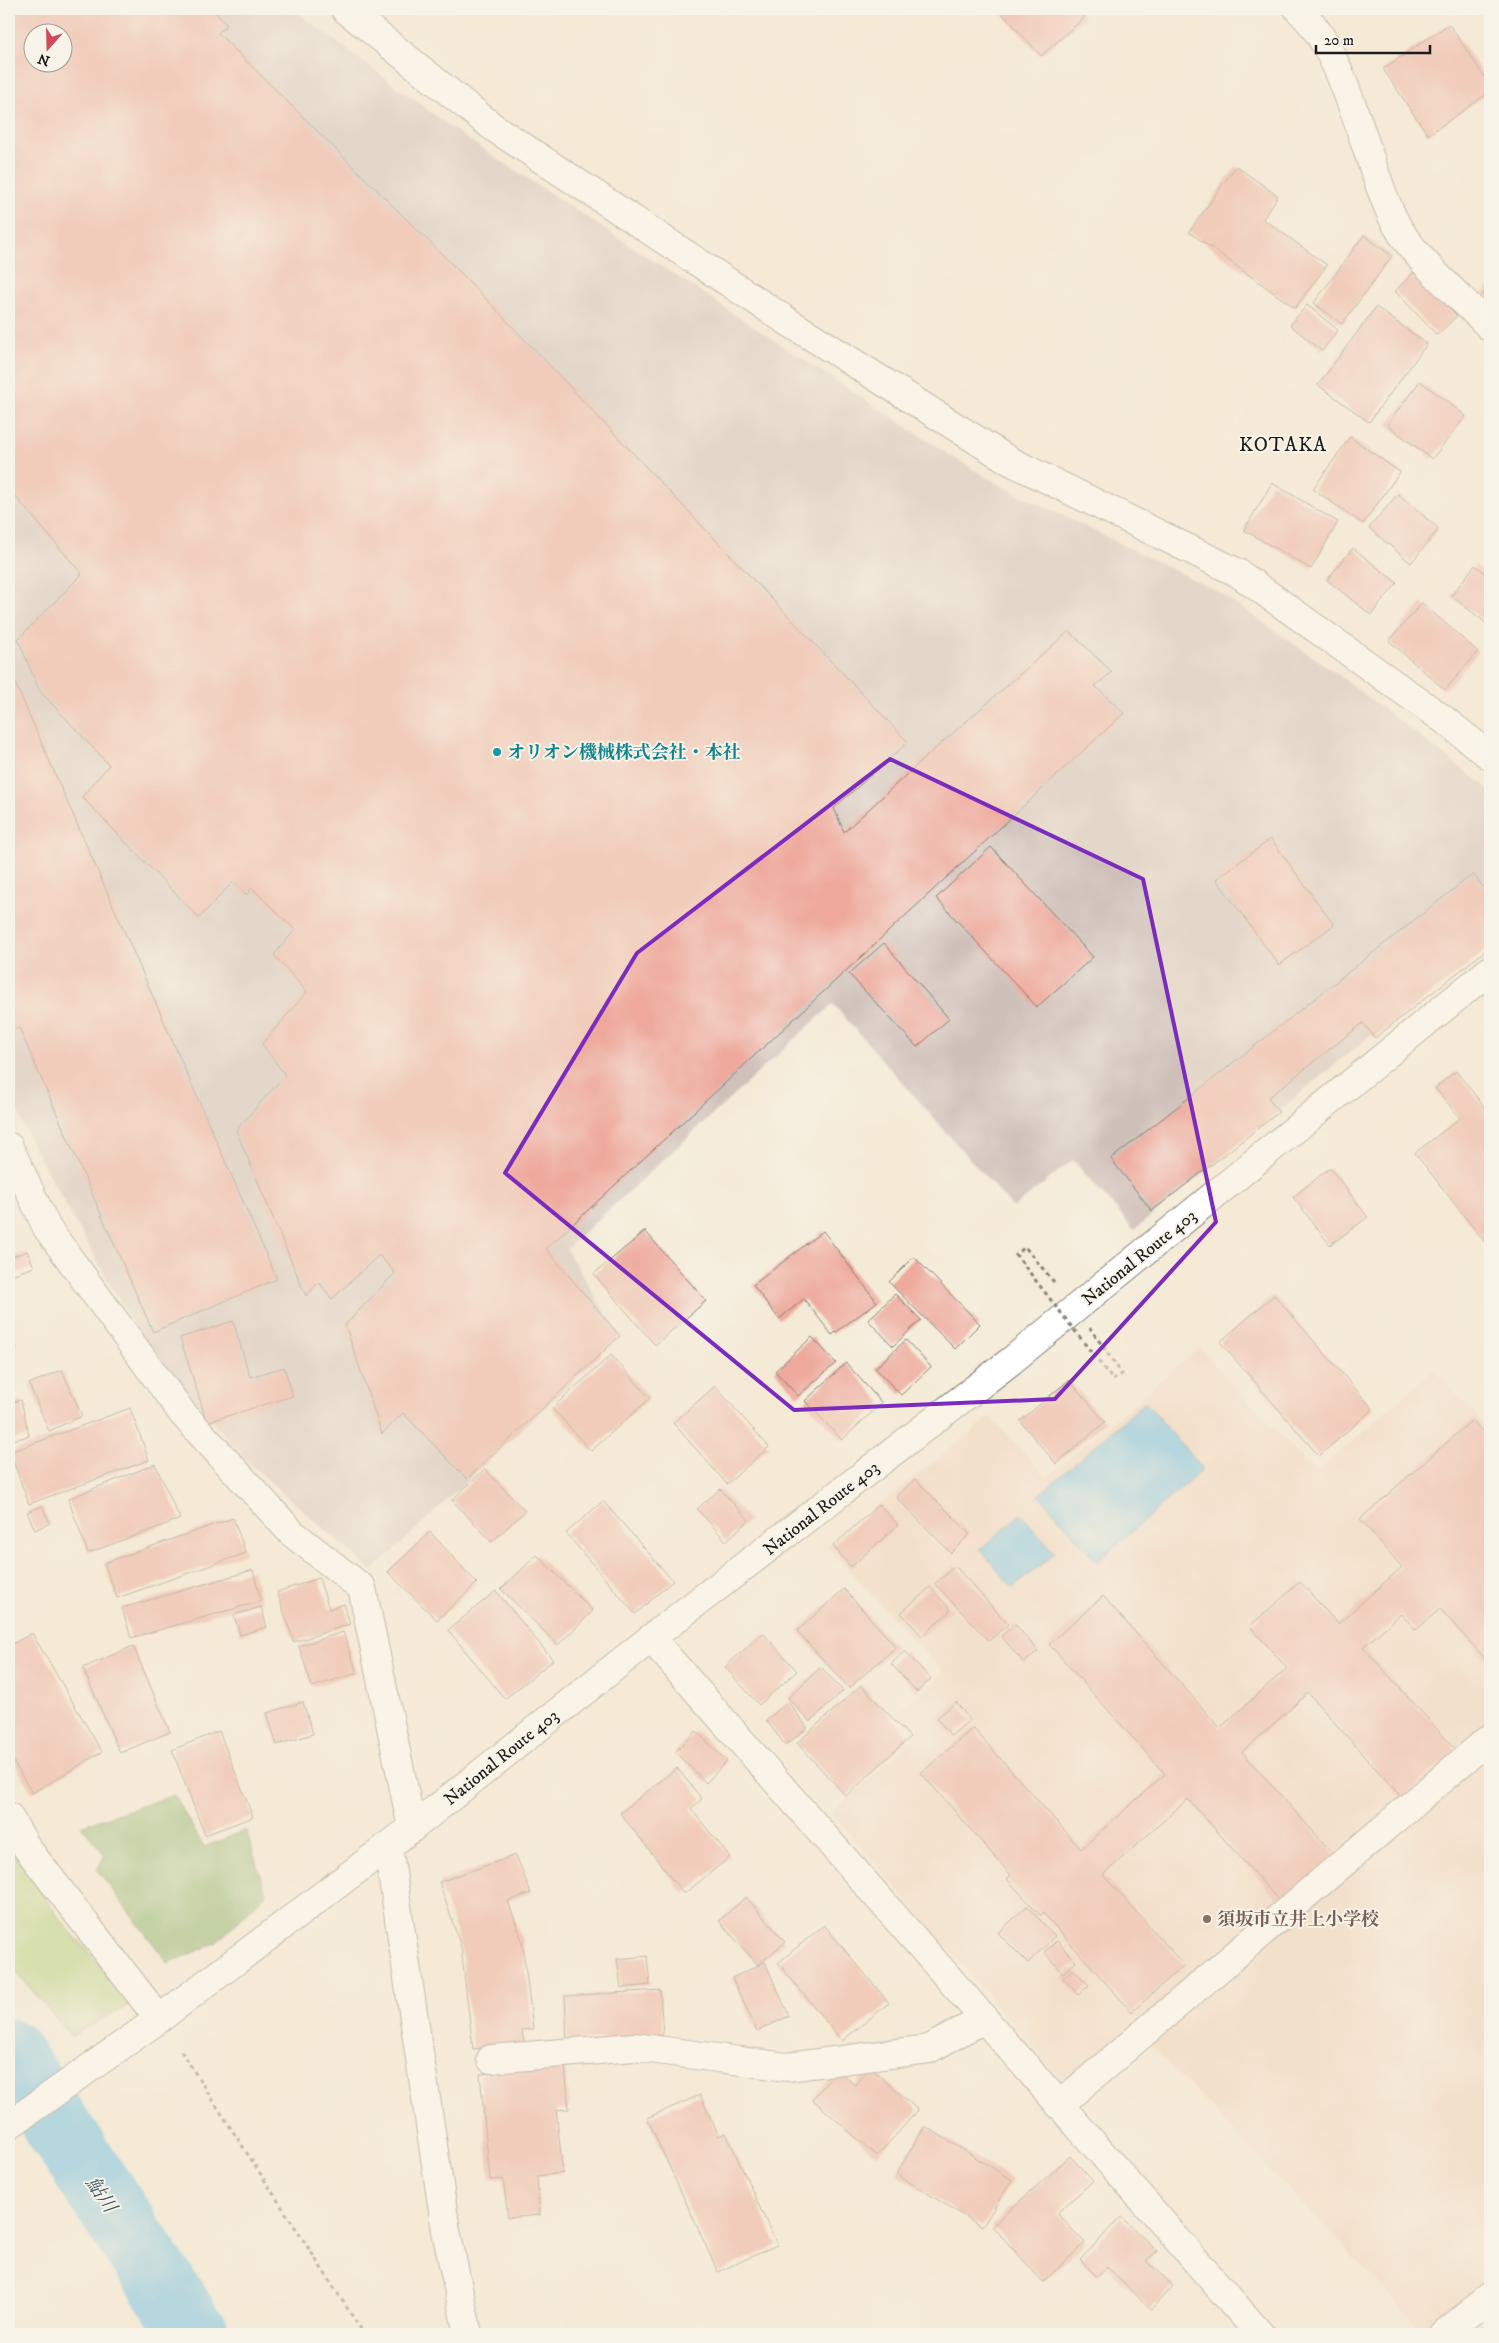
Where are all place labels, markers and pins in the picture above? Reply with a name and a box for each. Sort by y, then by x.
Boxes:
place label: オリオン機械株式会社・本社 [507,742,741,764]
marker: オリオン機械株式会社・本社 [491,746,503,758]
place label: 須坂市立井上小学校 [1217,1909,1379,1931]
marker: 須坂市立井上小学校 [1201,1913,1213,1925]

